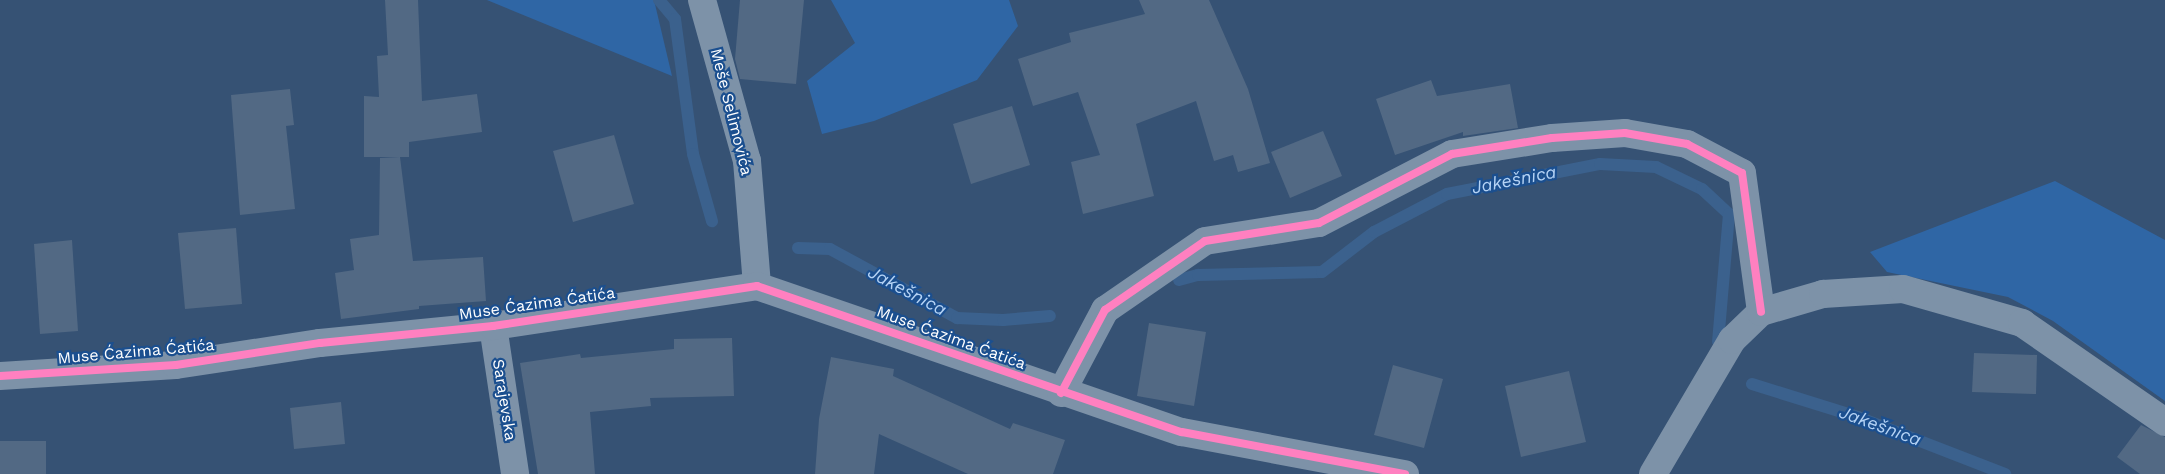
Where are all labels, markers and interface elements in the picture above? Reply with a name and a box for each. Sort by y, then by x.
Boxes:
street label: Meše Selimovića [706,47,756,177]
water label: Jakešnica [1470,161,1558,199]
water label: Jakešnica [864,261,950,321]
street label: Muse Ćazima Ćatića [458,284,616,324]
street label: Muse Ćazima Ćatića [874,302,1028,374]
street label: Muse Ćazima Ćatića [57,336,215,368]
street label: Sarajevska [488,358,520,442]
water label: Jakešnica [1836,401,1924,451]

